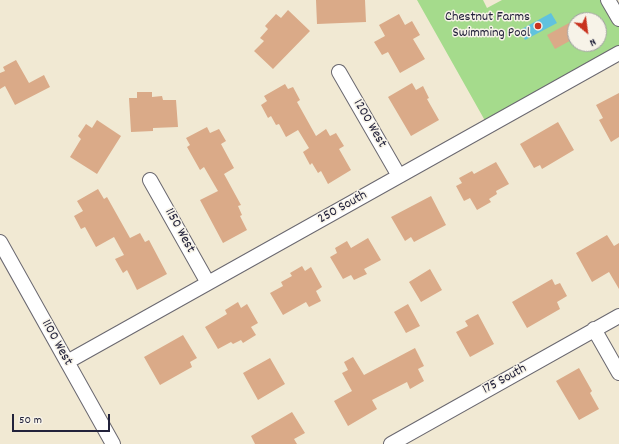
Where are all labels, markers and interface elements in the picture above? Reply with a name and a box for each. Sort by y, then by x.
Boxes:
place label: Chestnut Farms Swimming Pool [445,10,530,42]
north arrow [567,12,607,52]
marker: Chestnut Farms Swimming Pool [533,21,543,31]
text: N [586,33,599,50]
street label: 1200 West [348,97,390,151]
street label: 250 South [316,188,370,228]
street label: 1150 West [160,206,198,256]
street label: 1100 West [37,317,75,369]
street label: 175 South [480,361,530,399]
scale bar [14,406,112,432]
text: 50 m [19,412,42,429]

